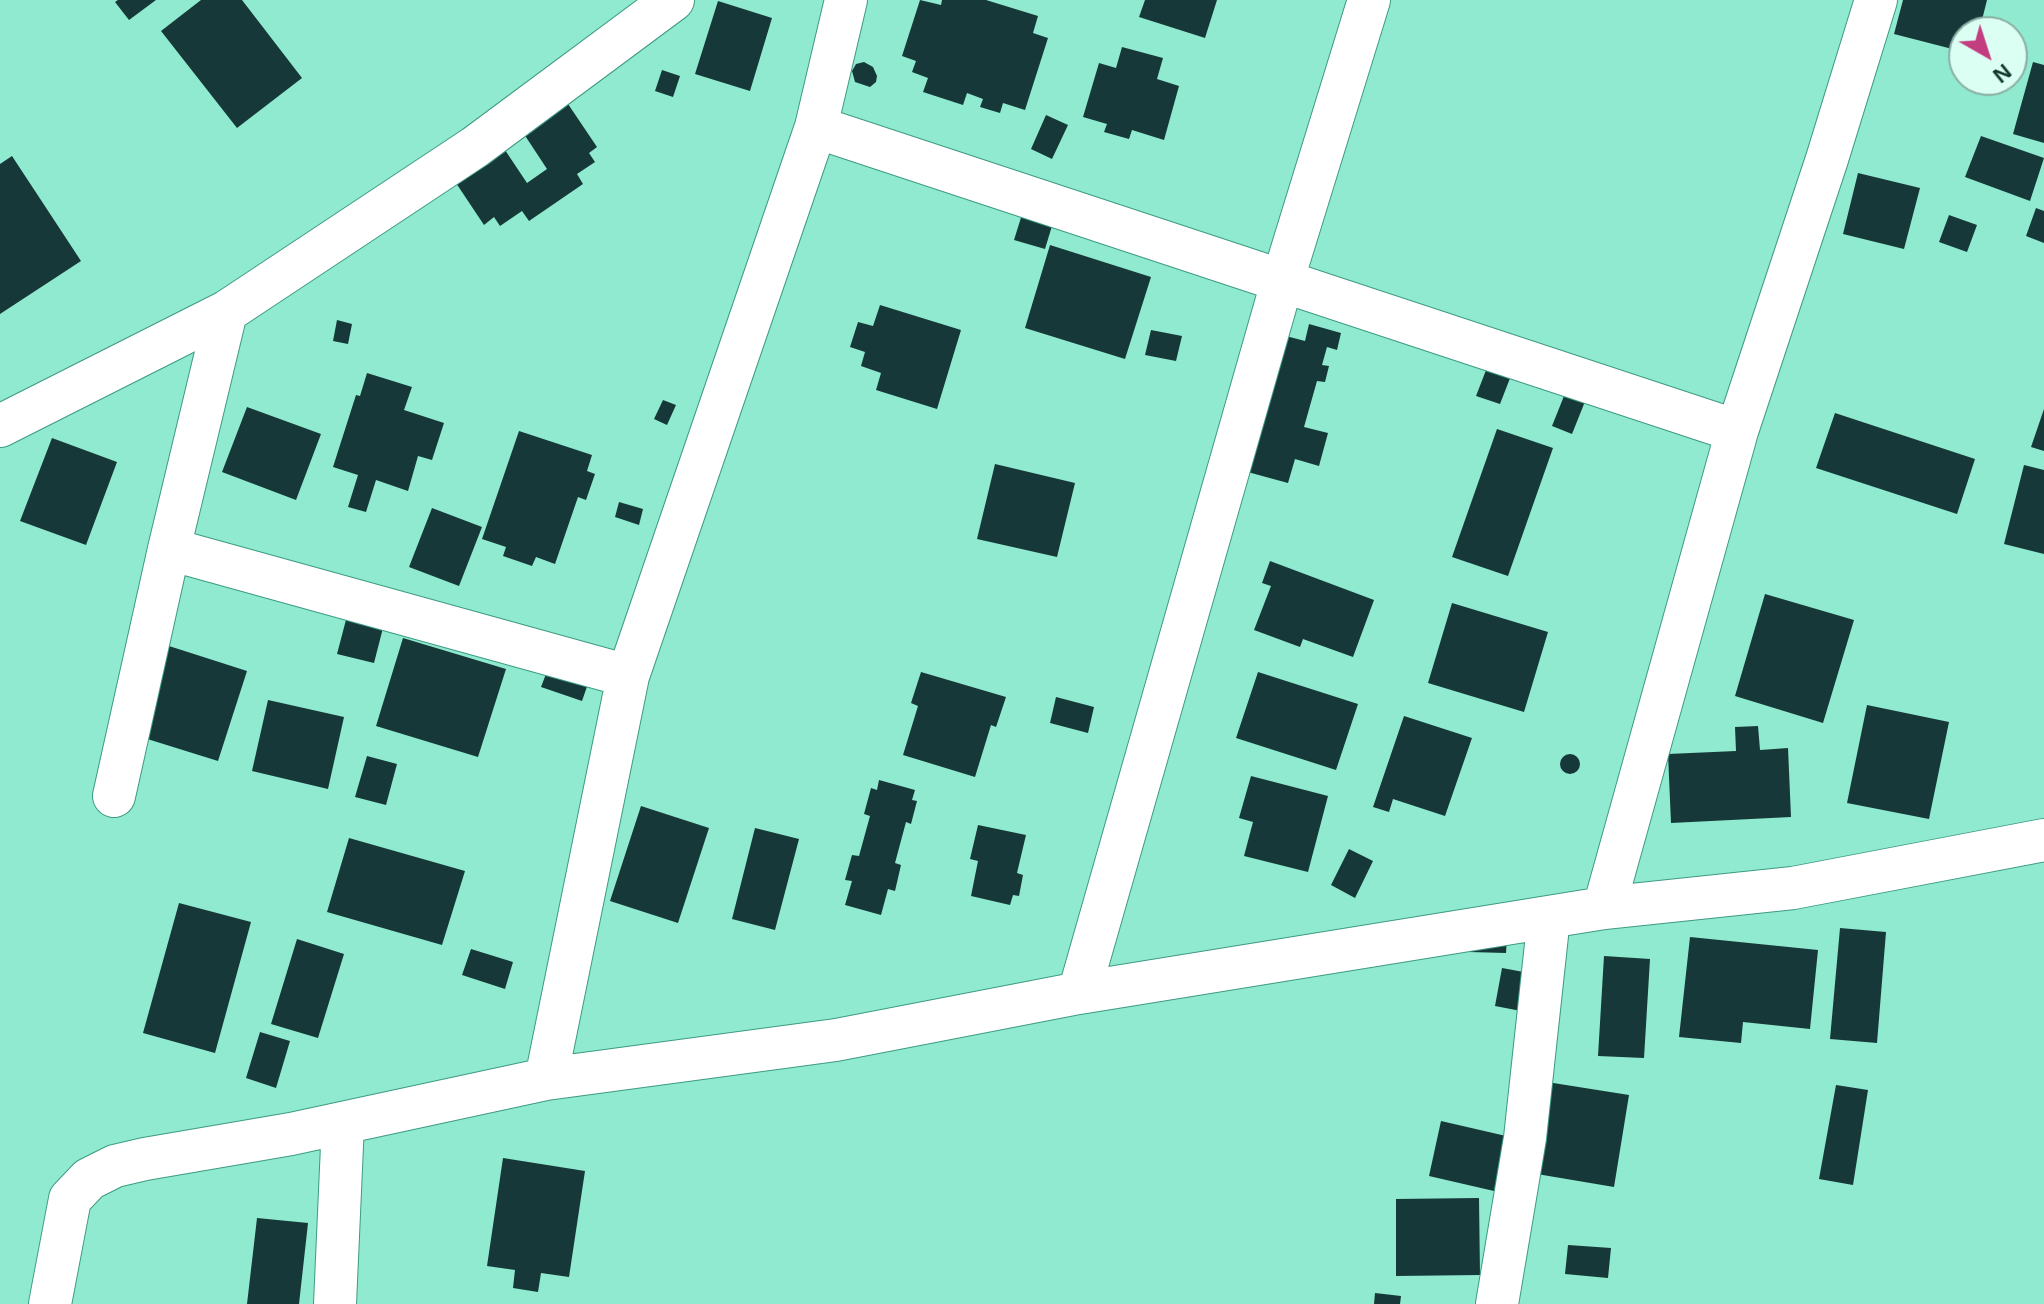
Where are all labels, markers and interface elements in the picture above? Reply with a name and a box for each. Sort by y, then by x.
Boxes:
north arrow [1948,16,2028,96]
text: N [1988,59,2016,88]

